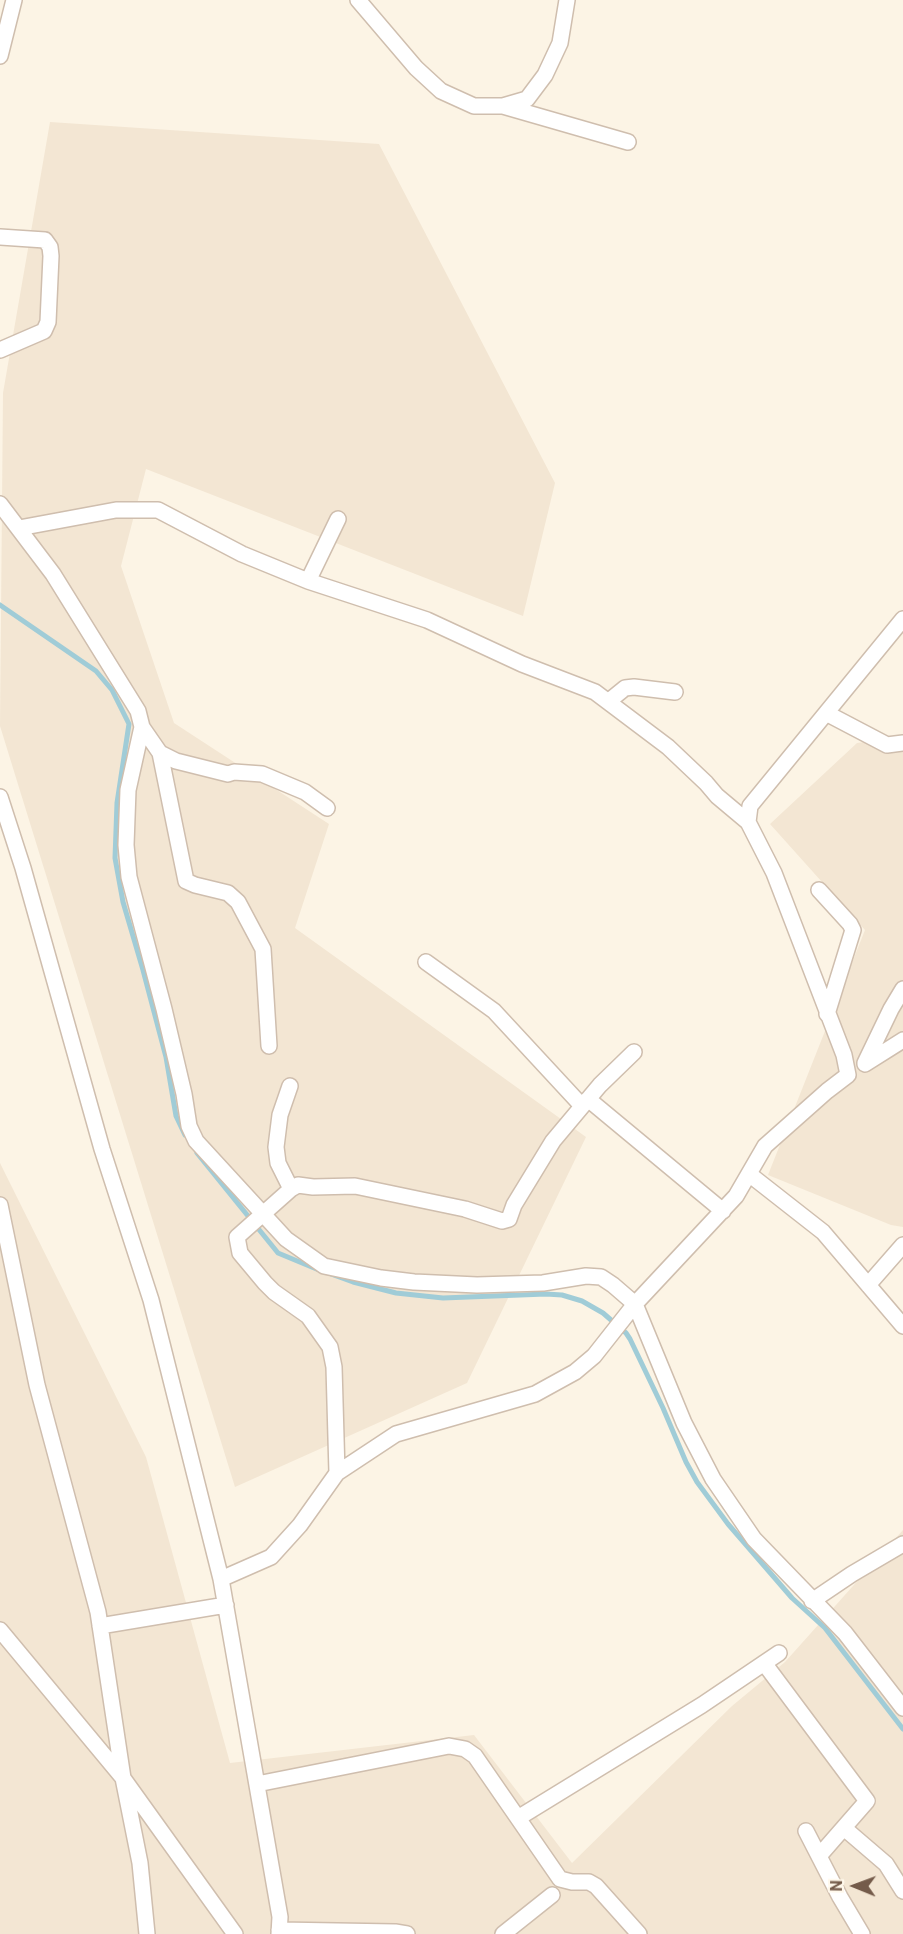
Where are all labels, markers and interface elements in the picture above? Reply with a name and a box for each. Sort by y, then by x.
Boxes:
north arrow [825,1856,885,1916]
text: N [827,1880,846,1891]

